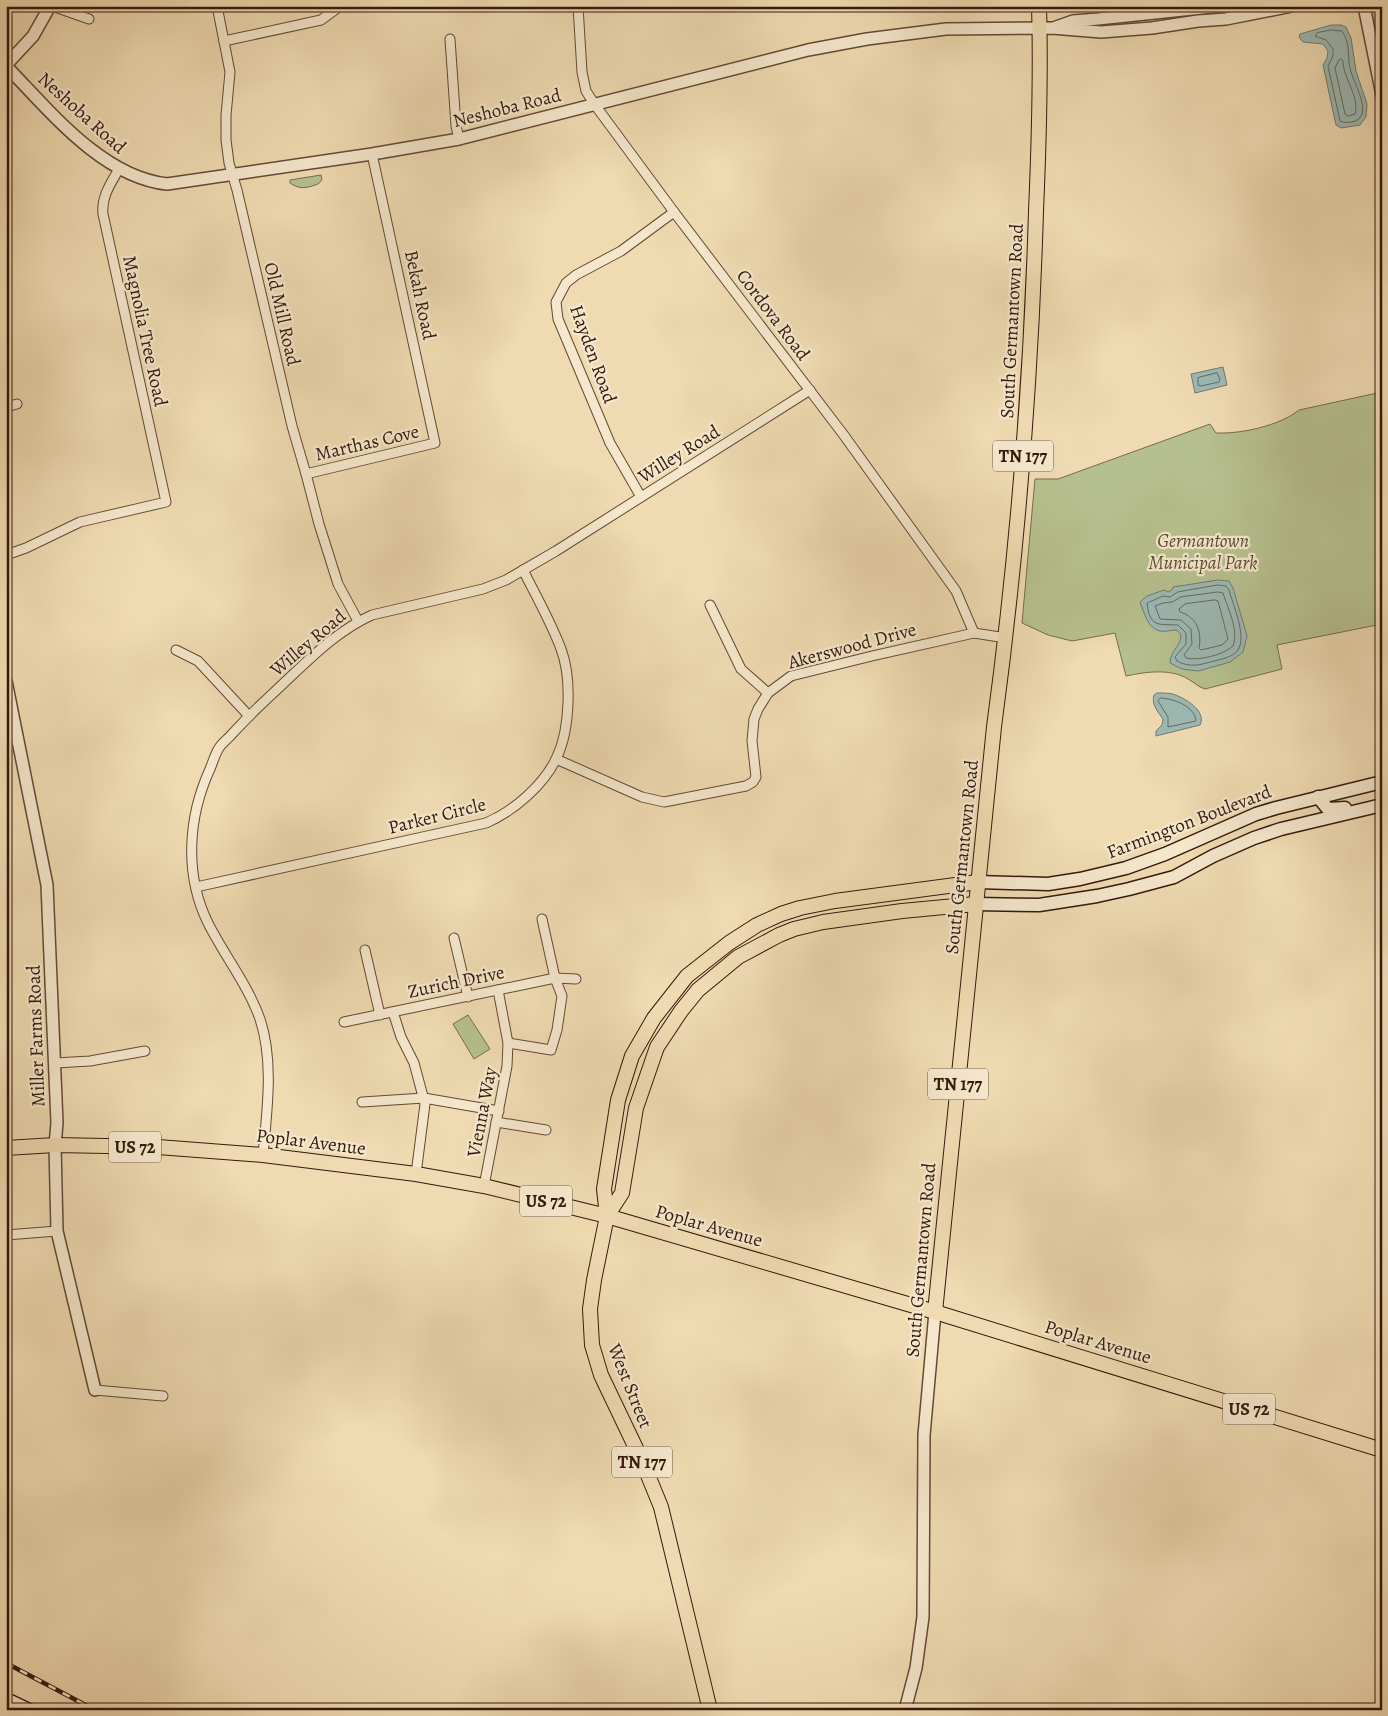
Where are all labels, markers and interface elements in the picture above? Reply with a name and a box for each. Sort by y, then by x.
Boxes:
street label: Neshoba Road [32,66,132,160]
street label: Neshoba Road [450,82,565,134]
street label: South Germantown Road [994,222,1030,419]
street label: Bekah Road [398,248,442,343]
street label: Magnolia Tree Road [116,253,174,410]
street label: Old Mill Road [257,260,307,369]
street label: Cordova Road [730,264,816,366]
street label: Hayden Road [563,301,623,408]
street label: Marthas Cove [312,418,422,468]
street label: Willey Road [632,418,726,490]
road number: TN 177 [993,441,1053,472]
park label: Germantown Municipal Park [1149,528,1257,576]
street label: Willey Road [264,603,352,683]
street label: Akerswood Drive [784,616,919,676]
street label: South Germantown Road [939,758,985,955]
street label: Farmington Boulevard [1103,778,1276,865]
street label: Parker Circle [385,791,489,841]
street label: Zurich Drive [405,959,507,1005]
street label: Miller Farms Road [21,964,51,1107]
street label: Vienna Way [460,1064,504,1160]
road number: TN 177 [928,1068,988,1100]
street label: Poplar Avenue [255,1122,367,1162]
road number: US 72 [109,1132,161,1162]
street label: South Germantown Road [900,1161,943,1358]
road number: US 72 [520,1186,572,1216]
street label: Poplar Avenue [652,1198,766,1254]
street label: Poplar Avenue [1041,1313,1155,1371]
street label: West Street [601,1339,659,1432]
road number: US 72 [1223,1394,1275,1425]
road number: TN 177 [612,1446,672,1478]

